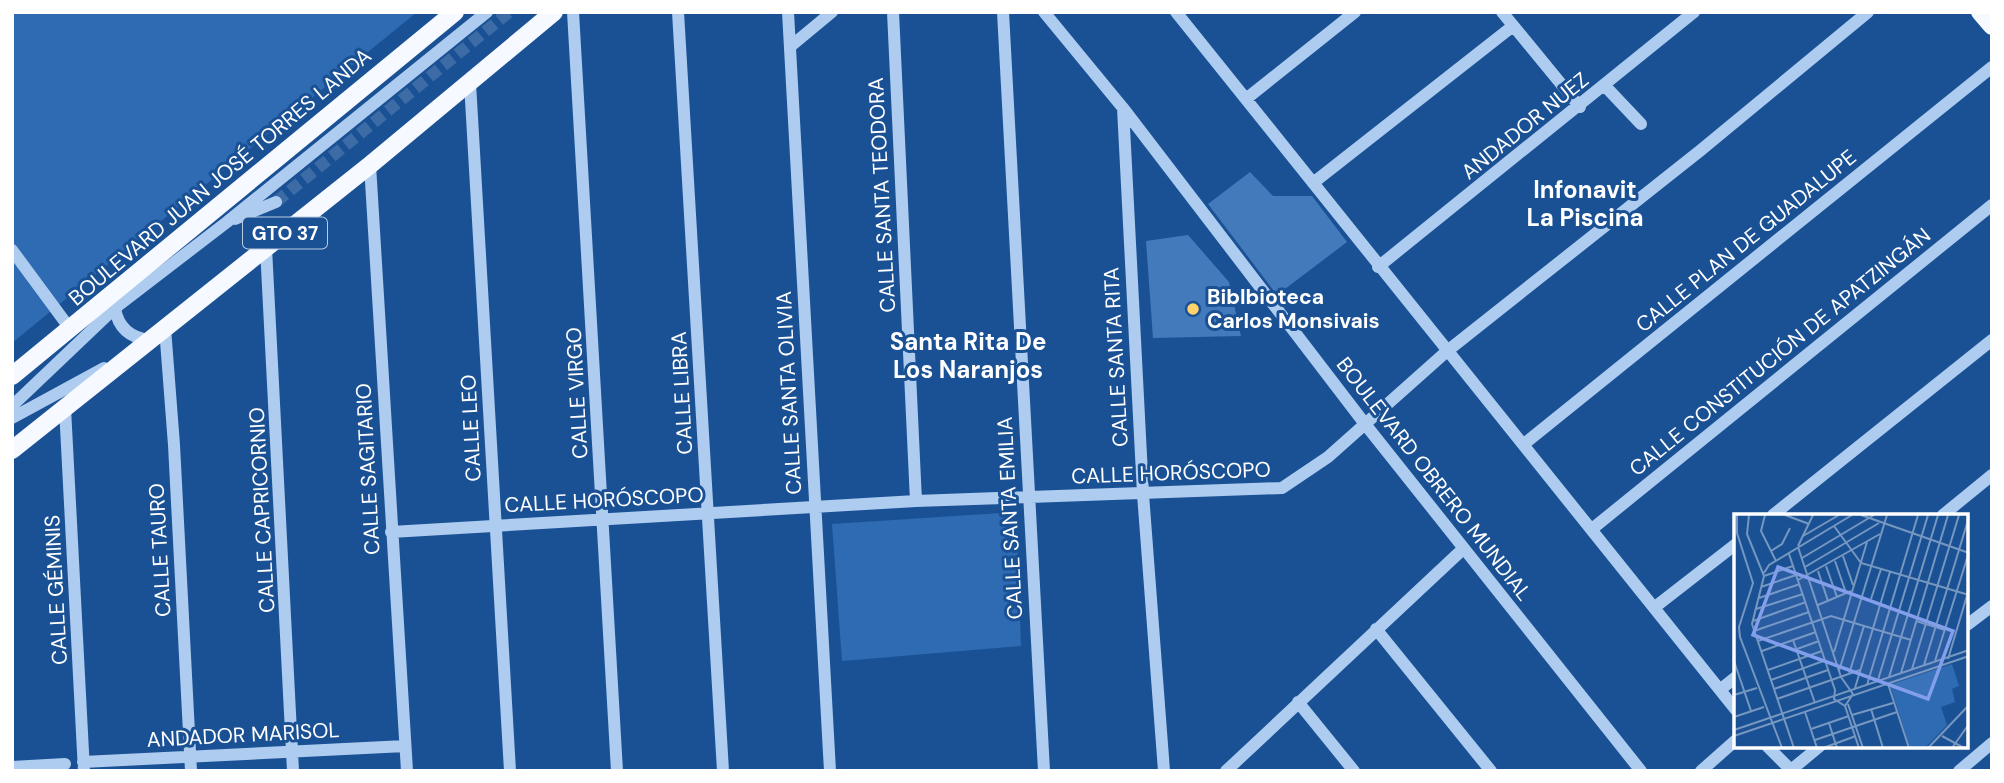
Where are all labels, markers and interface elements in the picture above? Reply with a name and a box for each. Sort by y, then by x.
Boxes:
street label: BOULEVARD JUAN JOSÉ TORRES LANDA [63,42,377,312]
street label: ANDADOR NUEZ [1456,66,1594,186]
street label: CALLE SANTA TEODORA [862,77,902,313]
street label: CALLE PLAN DE GUADALUPE [1630,143,1862,339]
district label: Infonavit La Piscina [1526,174,1644,233]
road number: GTO 37 [243,218,327,248]
street label: CALLE CONSTITUCIÓN DE APATZINGÁN [1624,222,1936,482]
street label: CALLE SANTA RITA [1097,266,1135,448]
place label: Biblbioteca Carlos Monsivais [1207,283,1380,335]
street label: CALLE SANTA OLIVIA [770,291,808,495]
marker: Biblbioteca Carlos Monsivais [1185,301,1201,317]
street label: CALLE VIRGO [560,326,594,460]
district label: Santa Rita De Los Naranjos [890,326,1046,385]
street label: CALLE LIBRA [665,331,699,455]
street label: BOULEVARD OBRERO MUNDIAL [1330,351,1538,607]
street label: CALLE LEO [454,374,488,482]
street label: CALLE SAGITARIO [350,382,386,556]
street label: CALLE CAPRICORNIO [243,406,281,614]
street label: CALLE SANTA EMILIA [991,416,1029,620]
street label: CALLE HORÓSCOPO [1071,456,1271,490]
street label: CALLE HORÓSCOPO [504,481,704,519]
street label: CALLE TAURO [143,482,177,618]
street label: CALLE GÉMINIS [38,514,74,666]
inset map [1734,514,1969,748]
street label: ANDADOR MARISOL [146,716,340,754]

